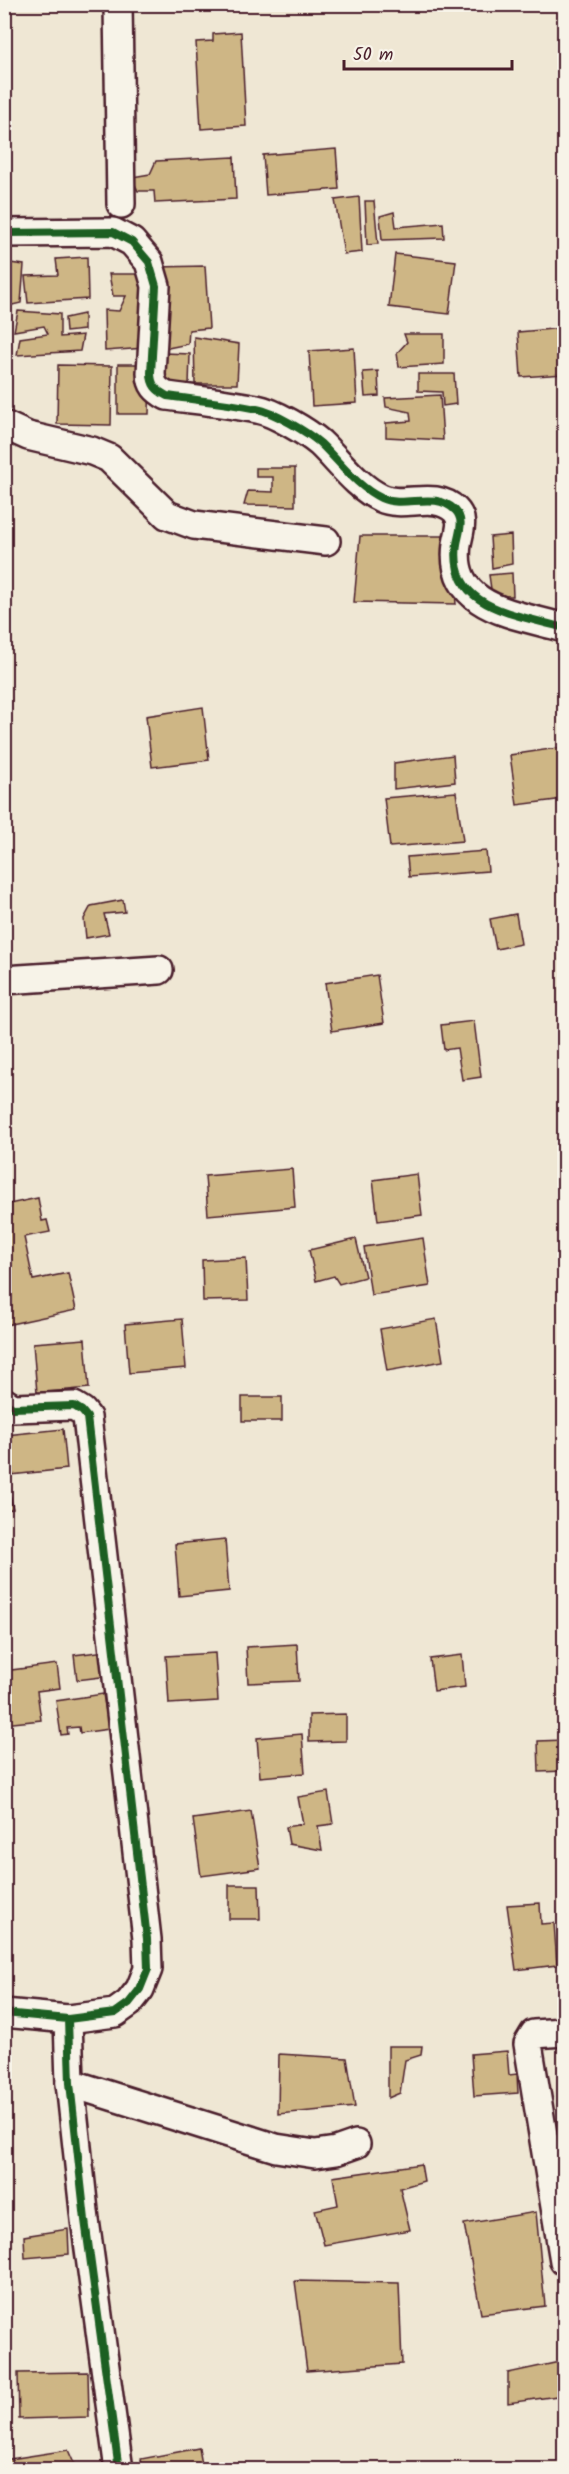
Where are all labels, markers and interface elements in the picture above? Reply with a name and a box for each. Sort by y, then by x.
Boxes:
scale bar [344,33,512,71]
text: 50 m [353,41,393,70]

